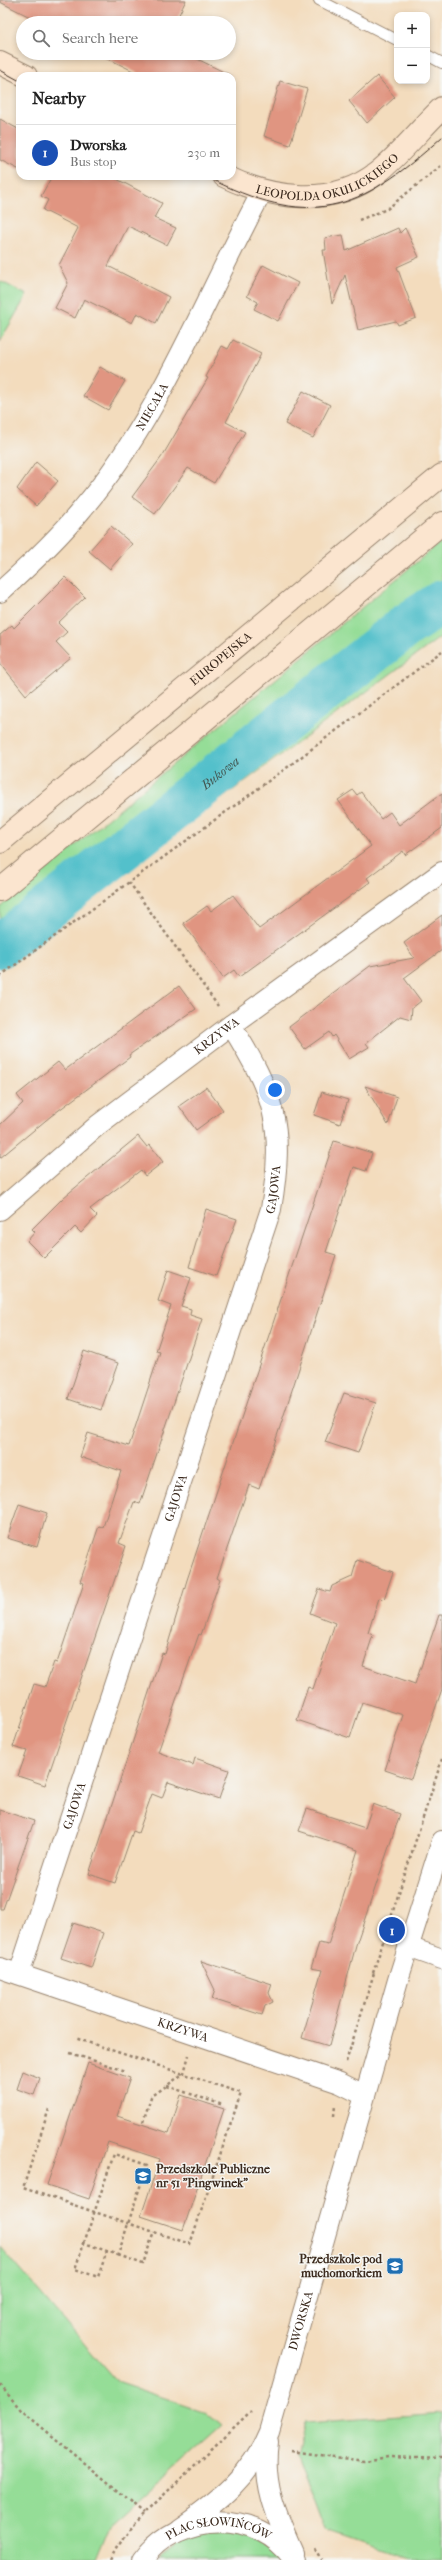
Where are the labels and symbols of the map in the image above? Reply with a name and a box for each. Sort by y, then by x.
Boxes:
street label: LEOPOLDA OKULICKIEGO [254,151,401,203]
street label: NIECAŁA [133,381,171,433]
street label: EUROPEJSKA [187,629,255,688]
water label: Bukowa [197,753,242,793]
street label: KRZYWA [191,1014,242,1057]
your location [265,1080,285,1100]
street label: GAJOWA [263,1165,283,1216]
street label: GAJOWA [162,1473,190,1523]
street label: GAJOWA [60,1780,89,1831]
pin: 1 [379,1915,405,1945]
street label: KRZYWA [156,2015,210,2045]
place label: Przedszkole Publiczne nr 51 "Pingwinek" [155,2162,270,2191]
school or university icon: Przedszkole Publiczne nr 51 "Pingwinek" [133,2166,153,2186]
place label: Przedszkole pod muchomorkiem [299,2252,383,2280]
school or university icon: Przedszkole pod muchomorkiem [385,2256,405,2276]
street label: DWORSKA [286,2289,316,2352]
text: PLAC SŁOWIŃCÓW [163,2514,275,2543]
street label: PLAC SŁOWIŃCÓW [164,2533,274,2547]

